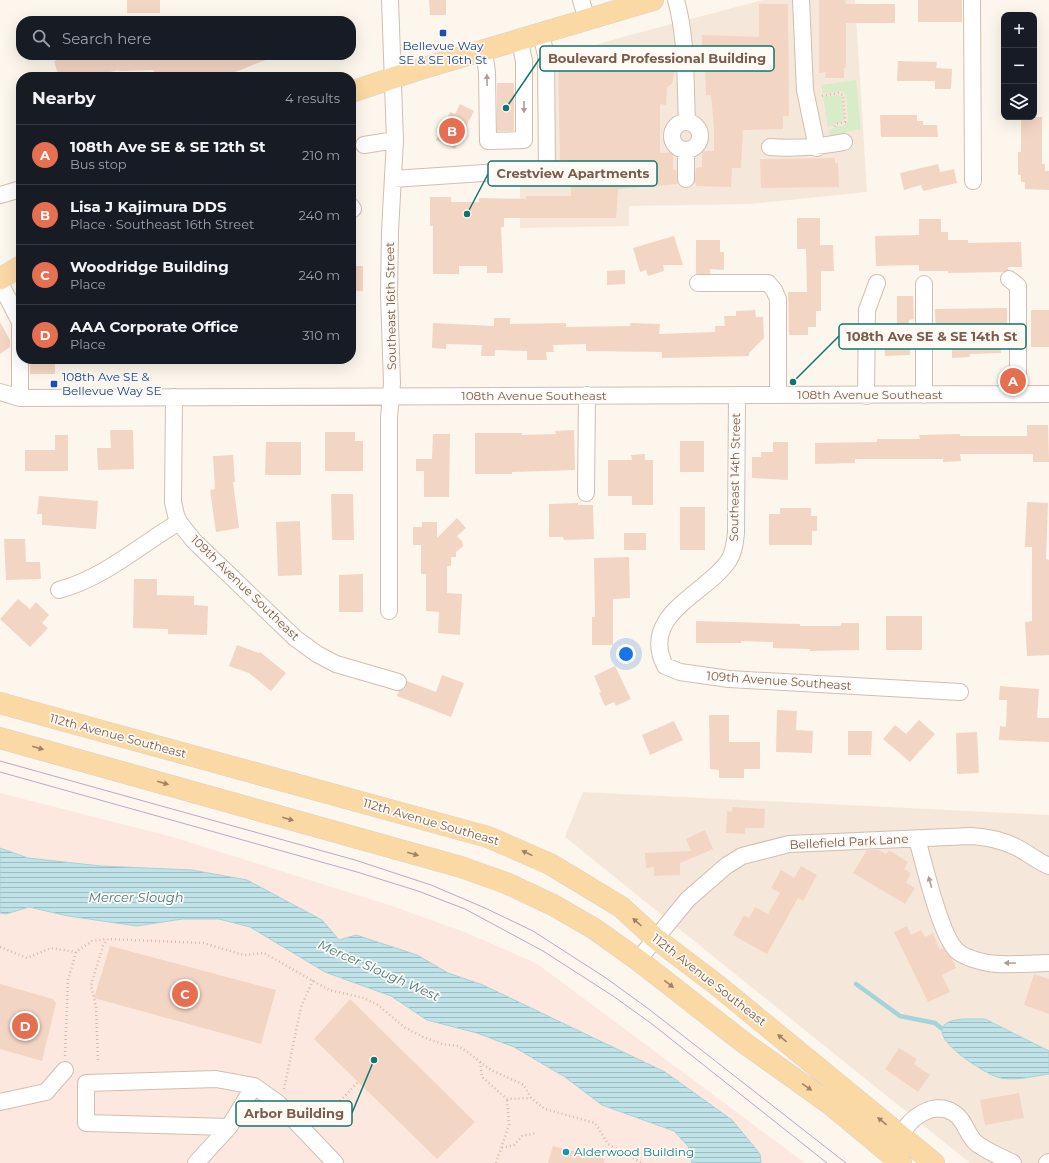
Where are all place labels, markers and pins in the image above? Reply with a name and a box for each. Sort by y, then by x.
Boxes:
marker: Bellevue Way SE & SE 16th St [438,28,448,38]
place label: Bellevue Way SE & SE 16th St [399,38,487,67]
callout: Boulevard Professional Building [540,46,774,71]
pin: B [439,116,465,146]
callout: Crestview Apartments [488,161,657,186]
callout: 108th Ave SE & SE 14th St [839,324,1026,349]
pin: A [1000,366,1026,396]
place label: 108th Ave SE & Bellevue Way SE [62,369,161,398]
marker: 108th Ave SE & Bellevue Way SE [49,379,59,389]
pin: C [172,979,198,1009]
pin: D [12,1011,38,1041]
callout: Arbor Building [236,1101,352,1126]
place label: Alderwood Building [574,1144,694,1159]
marker: Alderwood Building [561,1147,571,1157]

